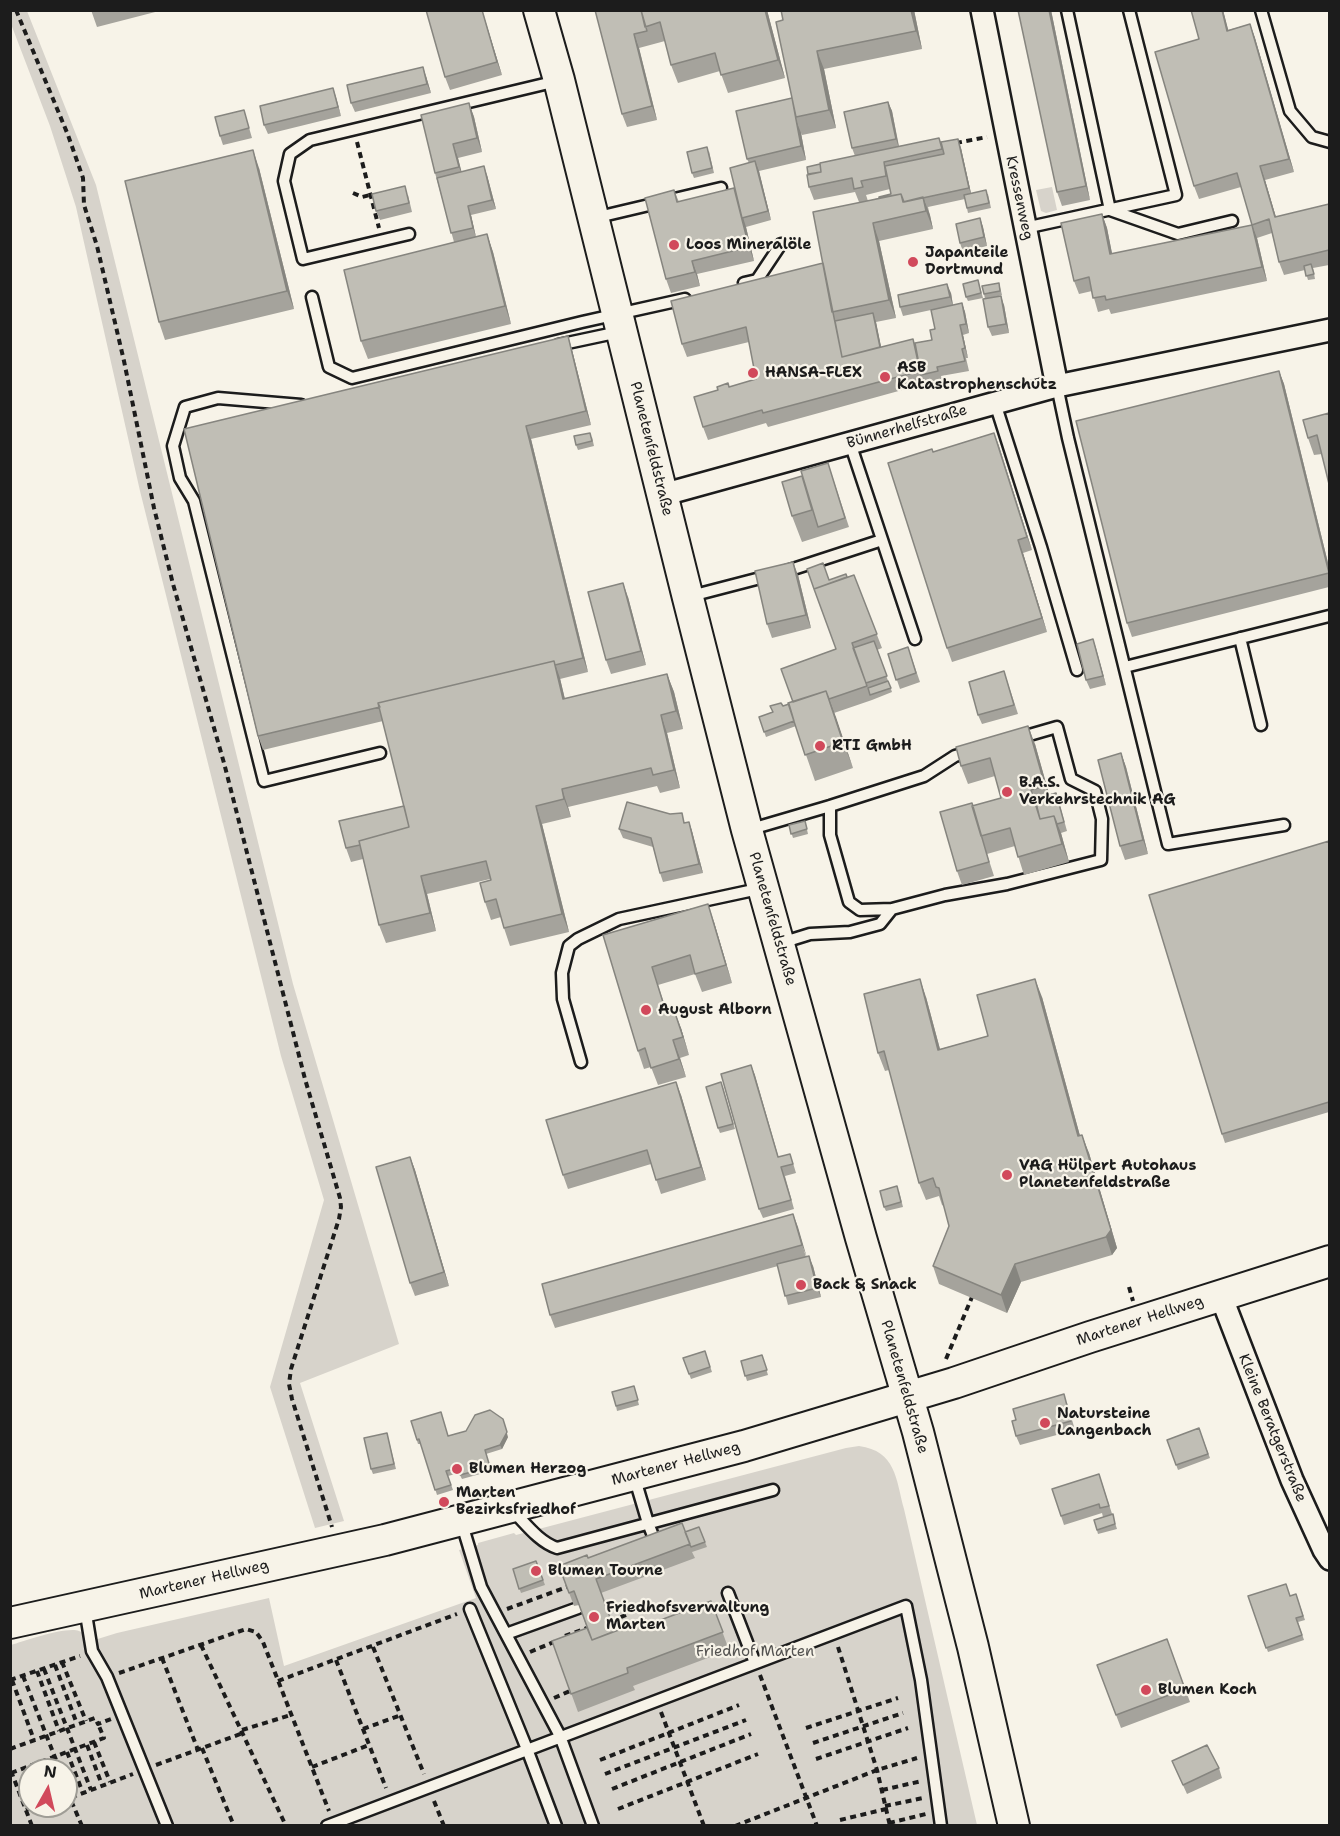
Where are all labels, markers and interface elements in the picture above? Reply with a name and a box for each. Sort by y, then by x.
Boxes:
street label: Kressenweg [1001,154,1037,242]
place label: Loos Mineralöle [686,236,811,254]
marker: Loos Mineralöle [667,238,681,252]
place label: Japanteile Dortmund [925,244,1009,279]
marker: Japanteile Dortmund [906,255,920,269]
place label: ASB Katastrophenschutz [897,359,1057,394]
place label: HANSA-FLEX [765,364,862,382]
marker: HANSA-FLEX [746,366,760,380]
marker: ASB Katastrophenschutz [878,370,892,384]
street label: Planetenfeldstraße [626,380,676,518]
street label: Bünnerhelfstraße [845,401,969,453]
place label: RTI GmbH [832,737,912,755]
marker: RTI GmbH [813,739,827,753]
place label: B.A.S. Verkehrstechnik AG [1019,774,1176,809]
marker: B.A.S. Verkehrstechnik AG [1000,785,1014,799]
street label: Planetenfeldstraße [744,850,800,988]
place label: August Alborn [658,1001,772,1019]
marker: August Alborn [639,1003,653,1017]
place label: VAG Hülpert Autohaus Planetenfeldstraße [1019,1157,1196,1192]
marker: VAG Hülpert Autohaus Planetenfeldstraße [1000,1168,1014,1182]
place label: Back & Snack [813,1276,917,1294]
marker: Back & Snack [794,1278,808,1292]
street label: Martener Hellweg [1074,1292,1206,1350]
street label: Planetenfeldstraße [876,1318,932,1456]
street label: Kleine Beratgerstraße [1234,1351,1310,1505]
place label: Natursteine Langenbach [1057,1405,1151,1440]
marker: Natursteine Langenbach [1038,1416,1052,1430]
street label: Martener Hellweg [610,1438,742,1490]
place label: Blumen Herzog [469,1460,586,1478]
marker: Blumen Herzog [450,1462,464,1476]
place label: Marten Bezirksfriedhof [456,1484,576,1519]
marker: Marten Bezirksfriedhof [437,1495,451,1509]
street label: Martener Hellweg [137,1556,271,1604]
place label: Blumen Tourne [548,1562,663,1580]
marker: Blumen Tourne [529,1564,543,1578]
place label: Friedhofsverwaltung Marten [606,1599,769,1634]
marker: Friedhofsverwaltung Marten [587,1610,601,1624]
park label: Friedhof Marten [696,1643,814,1661]
place label: Blumen Koch [1158,1681,1257,1699]
marker: Blumen Koch [1139,1683,1153,1697]
north arrow [18,1758,78,1818]
text: N [43,1760,58,1783]

